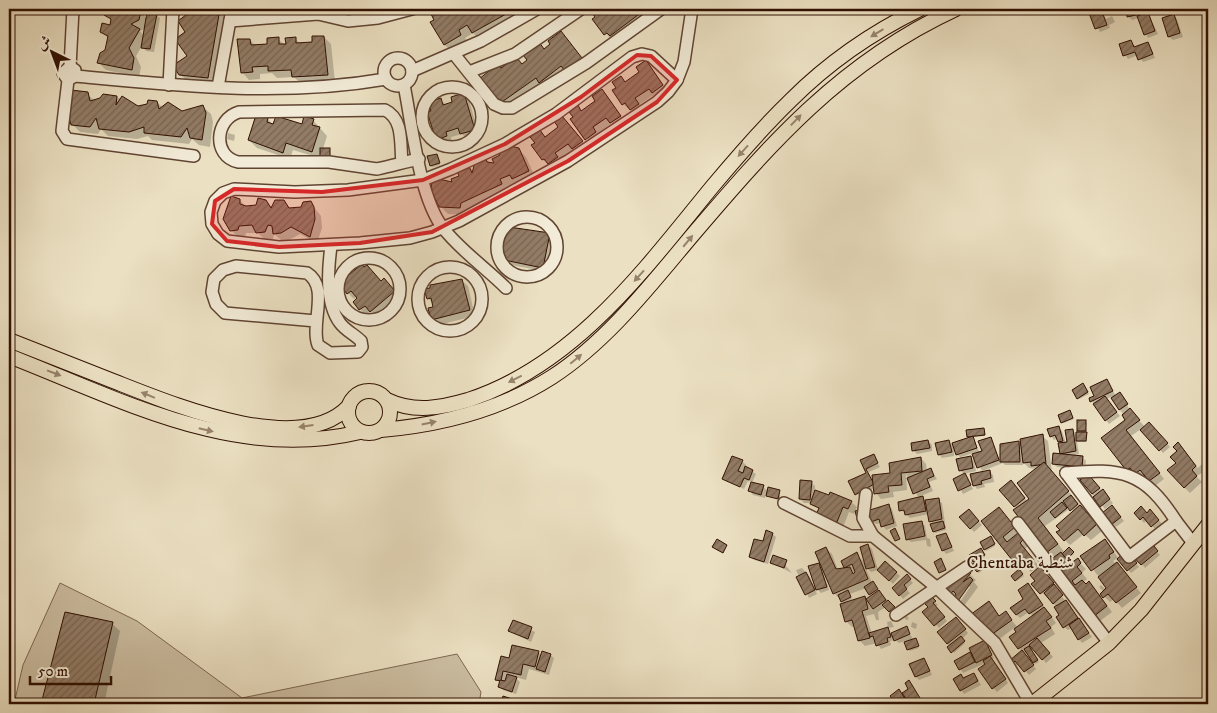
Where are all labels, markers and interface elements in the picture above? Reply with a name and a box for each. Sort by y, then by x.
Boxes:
north arrow [28,28,78,78]
one-way arrow [871,28,884,37]
text: ش [33,32,55,54]
one-way arrow [790,114,802,126]
one-way arrow [737,145,749,157]
one-way arrow [682,235,693,247]
one-way arrow [633,269,645,281]
one-way arrow [570,353,583,364]
one-way arrow [47,370,61,378]
one-way arrow [507,375,522,383]
one-way arrow [141,391,156,398]
one-way arrow [421,419,437,427]
one-way arrow [298,422,314,430]
one-way arrow [199,426,214,434]
district label: Chentaba شنطبة [966,552,1074,574]
scale bar [30,653,111,685]
text: 50 m [38,662,68,681]

